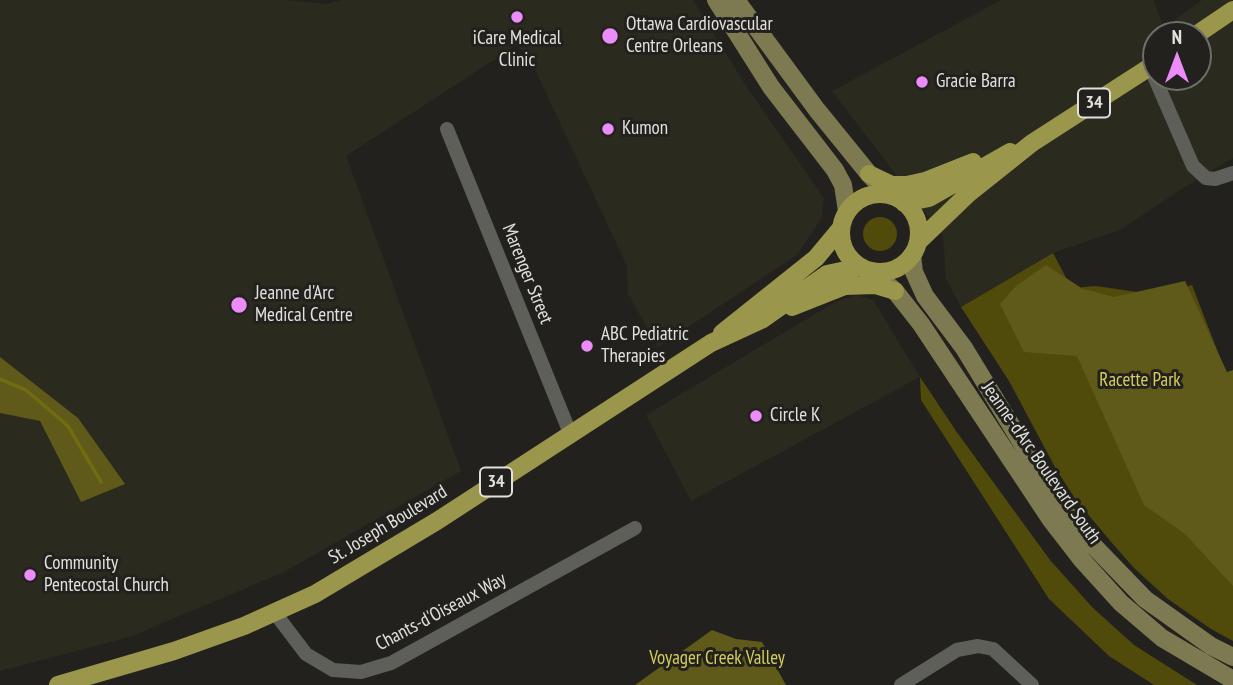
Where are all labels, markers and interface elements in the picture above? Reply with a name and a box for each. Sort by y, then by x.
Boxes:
marker: iCare Medical Clinic [509,9,525,25]
place label: Ottawa Cardiovascular Centre Orleans [626,14,773,58]
north arrow [1142,21,1212,91]
text: N [1172,25,1182,49]
marker: Ottawa Cardiovascular Centre Orleans [600,26,620,46]
place label: iCare Medical Clinic [473,28,561,72]
place label: Gracie Barra [936,71,1015,93]
marker: Gracie Barra [914,74,930,90]
road number: 34 [1078,88,1110,118]
place label: Kumon [622,118,668,140]
marker: Kumon [600,121,616,137]
street label: Marenger Street [497,221,557,327]
place label: Jeanne d'Arc Medical Centre [255,283,353,327]
marker: Jeanne d'Arc Medical Centre [229,295,249,315]
place label: ABC Pediatric Therapies [601,324,689,368]
marker: ABC Pediatric Therapies [579,338,595,354]
park label: Racette Park [1099,370,1181,392]
street label: Jeanne-d'Arc Boulevard South [976,377,1106,549]
place label: Circle K [770,405,820,427]
marker: Circle K [748,408,764,424]
road number: 34 [480,468,512,496]
street label: St. Joseph Boulevard [325,481,451,569]
place label: Community Pentecostal Church [44,553,169,597]
marker: Community Pentecostal Church [22,567,38,583]
street label: Chants-d'Oiseaux Way [372,568,510,656]
park label: Voyager Creek Valley [649,648,785,670]

